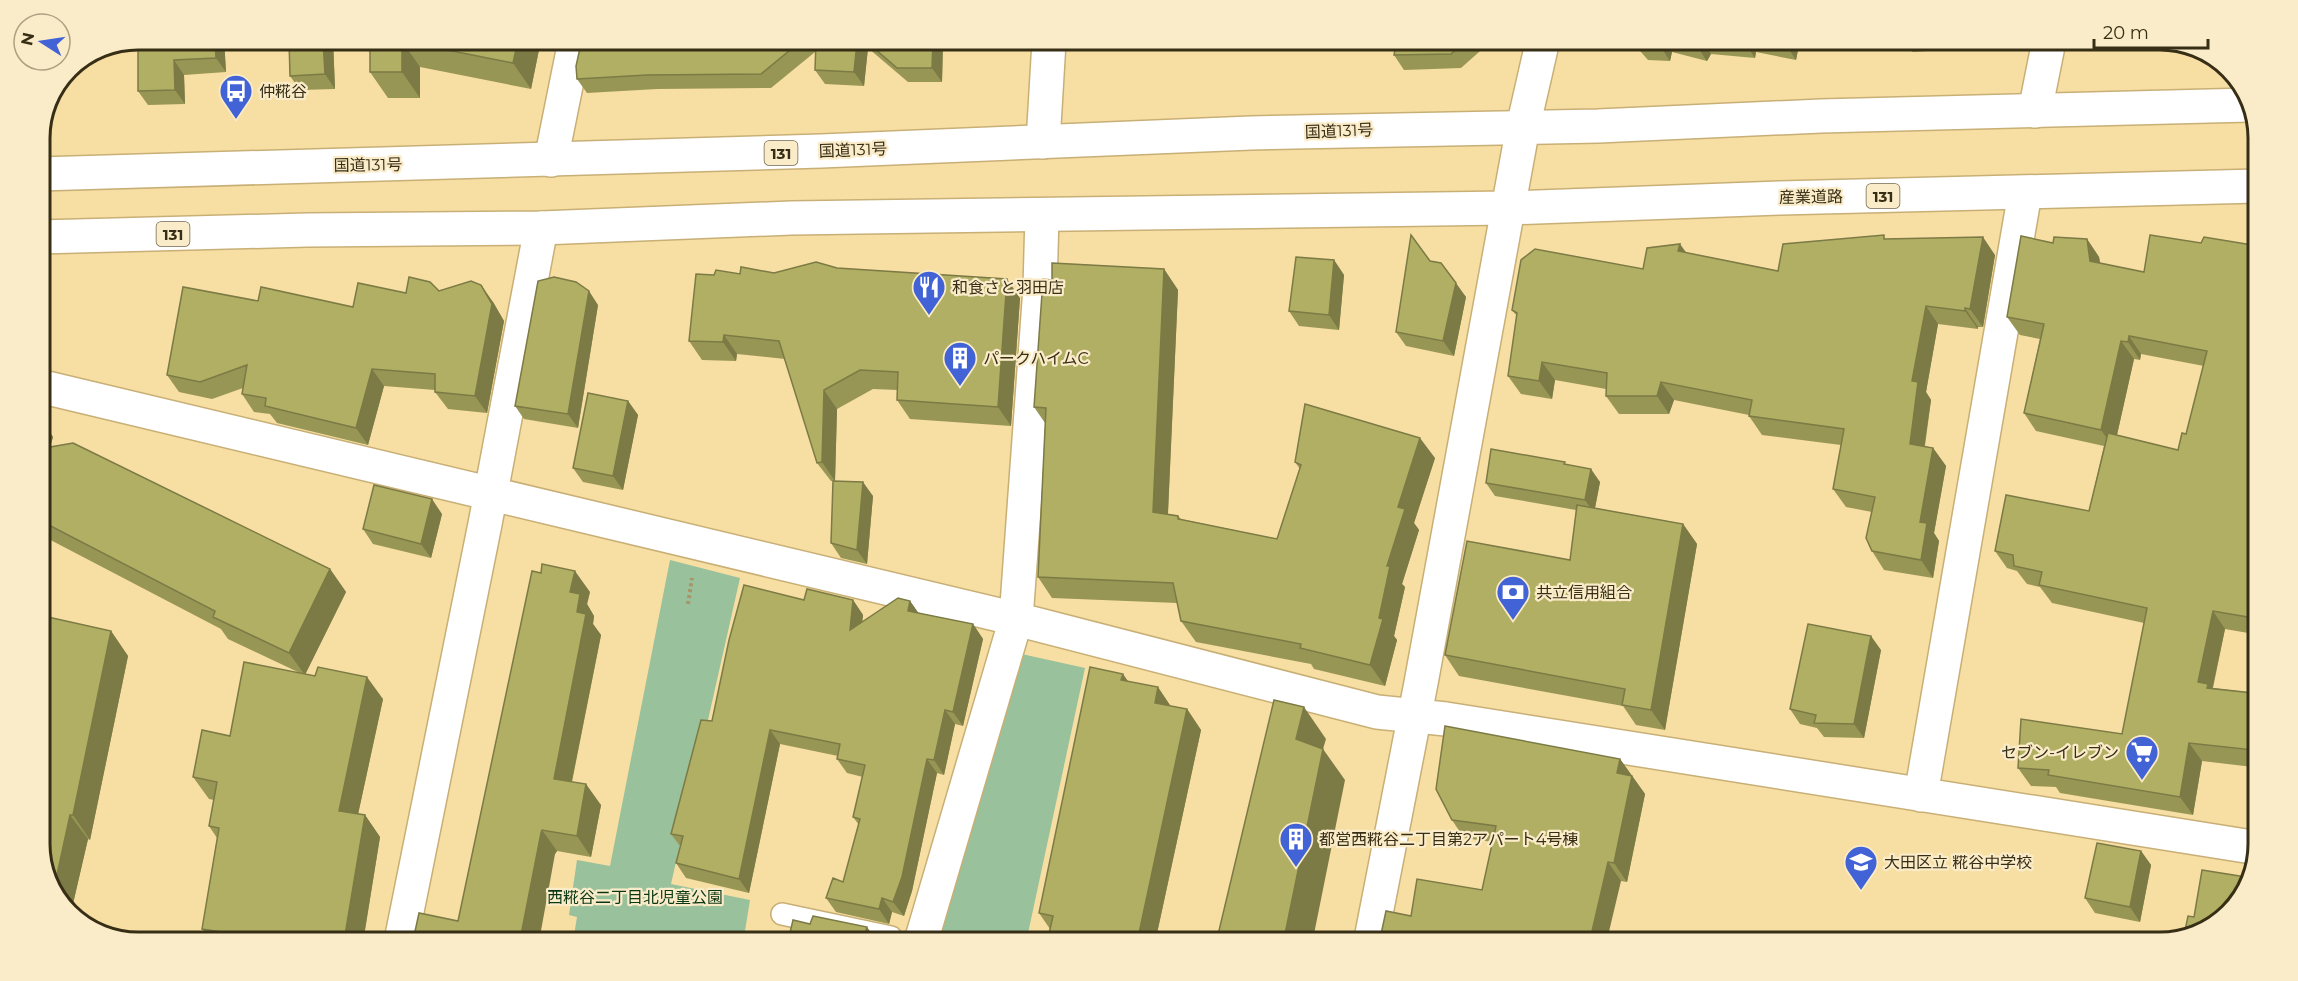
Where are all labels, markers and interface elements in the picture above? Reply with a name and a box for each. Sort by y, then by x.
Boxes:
north arrow [12,12,72,72]
scale bar [2094,12,2208,50]
text: 20 m [2103,22,2149,44]
text: N [17,31,38,47]
bus stop icon: 仲糀谷 [218,73,254,120]
place label: 仲糀谷 [259,82,307,101]
street label: 国道131号 [1304,120,1374,142]
street label: 国道131号 [818,139,888,161]
road number: 131 [764,141,798,165]
street label: 国道131号 [334,155,402,175]
road number: 131 [1866,184,1900,208]
street label: 産業道路 [1779,187,1843,207]
road number: 131 [156,222,190,246]
restaurant icon: 和食さと羽田店 [911,269,947,316]
place label: 和食さと羽田店 [952,278,1064,297]
building icon: パークハイムC [942,340,978,387]
place label: パークハイムC [983,349,1089,368]
bank icon: 共立信用組合 [1495,574,1531,621]
place label: 共立信用組合 [1536,583,1632,602]
supermarket icon: セブン-イレブン [2124,734,2160,781]
place label: セブン-イレブン [2001,743,2119,762]
building icon: 都営西糀谷二丁目第2アパート4号棟 [1278,821,1314,868]
place label: 都営西糀谷二丁目第2アパート4号棟 [1319,830,1578,849]
school or university icon: 大田区立 糀谷中学校 [1843,844,1879,891]
place label: 大田区立 糀谷中学校 [1884,853,2032,872]
park label: 西糀谷二丁目北児童公園 [547,888,723,907]

